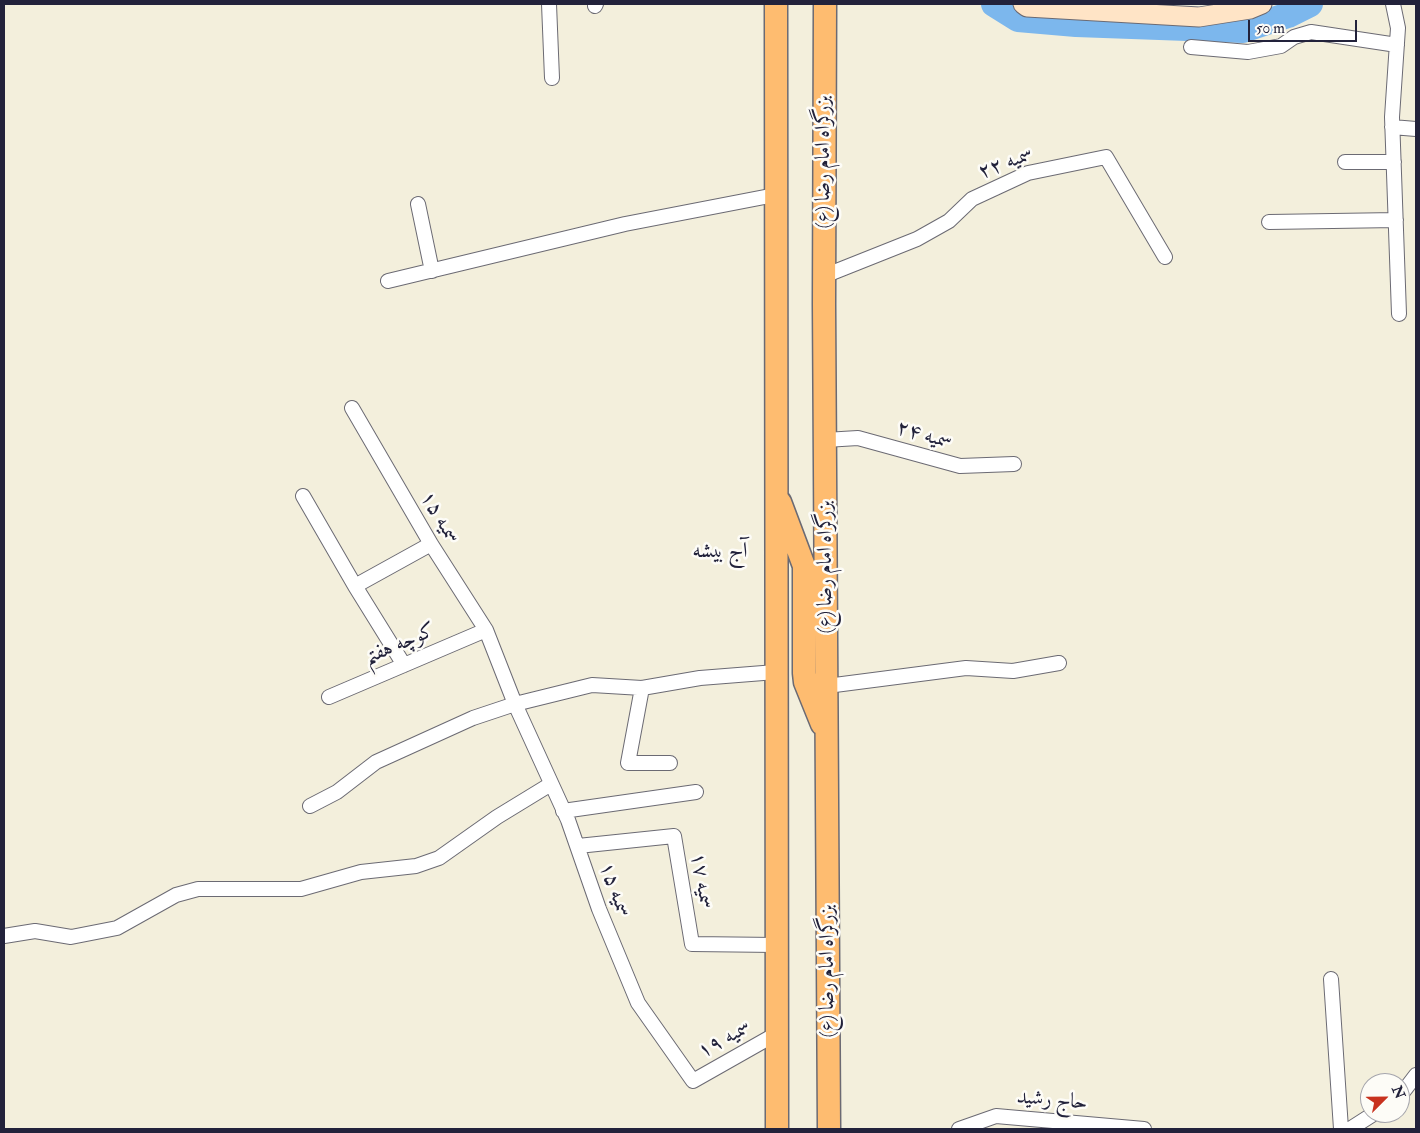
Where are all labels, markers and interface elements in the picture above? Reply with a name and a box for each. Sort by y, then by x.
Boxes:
scale bar [1250,10,1359,42]
text: 50 m [1256,19,1285,38]
street label: بزرگراه امام رضا (ع) [811,95,837,229]
street label: سمیه ۲۲ [975,142,1037,186]
street label: سمیه ۲۴ [893,416,955,456]
street label: سمیه ۱۵ [414,487,464,549]
street label: بزرگراه امام رضا (ع) [813,500,839,634]
district label: آج بیشه [692,539,748,565]
street label: کوچه هفتم [360,619,440,671]
street label: سمیه ۱۷ [684,851,718,911]
street label: سمیه ۱۵ [592,859,636,921]
street label: بزرگراه امام رضا (ع) [815,904,841,1038]
street label: سمیه ۱۹ [694,1015,756,1065]
north arrow [1360,1073,1410,1123]
text: N [1388,1083,1409,1101]
street label: حاج رشید [1015,1085,1089,1117]

